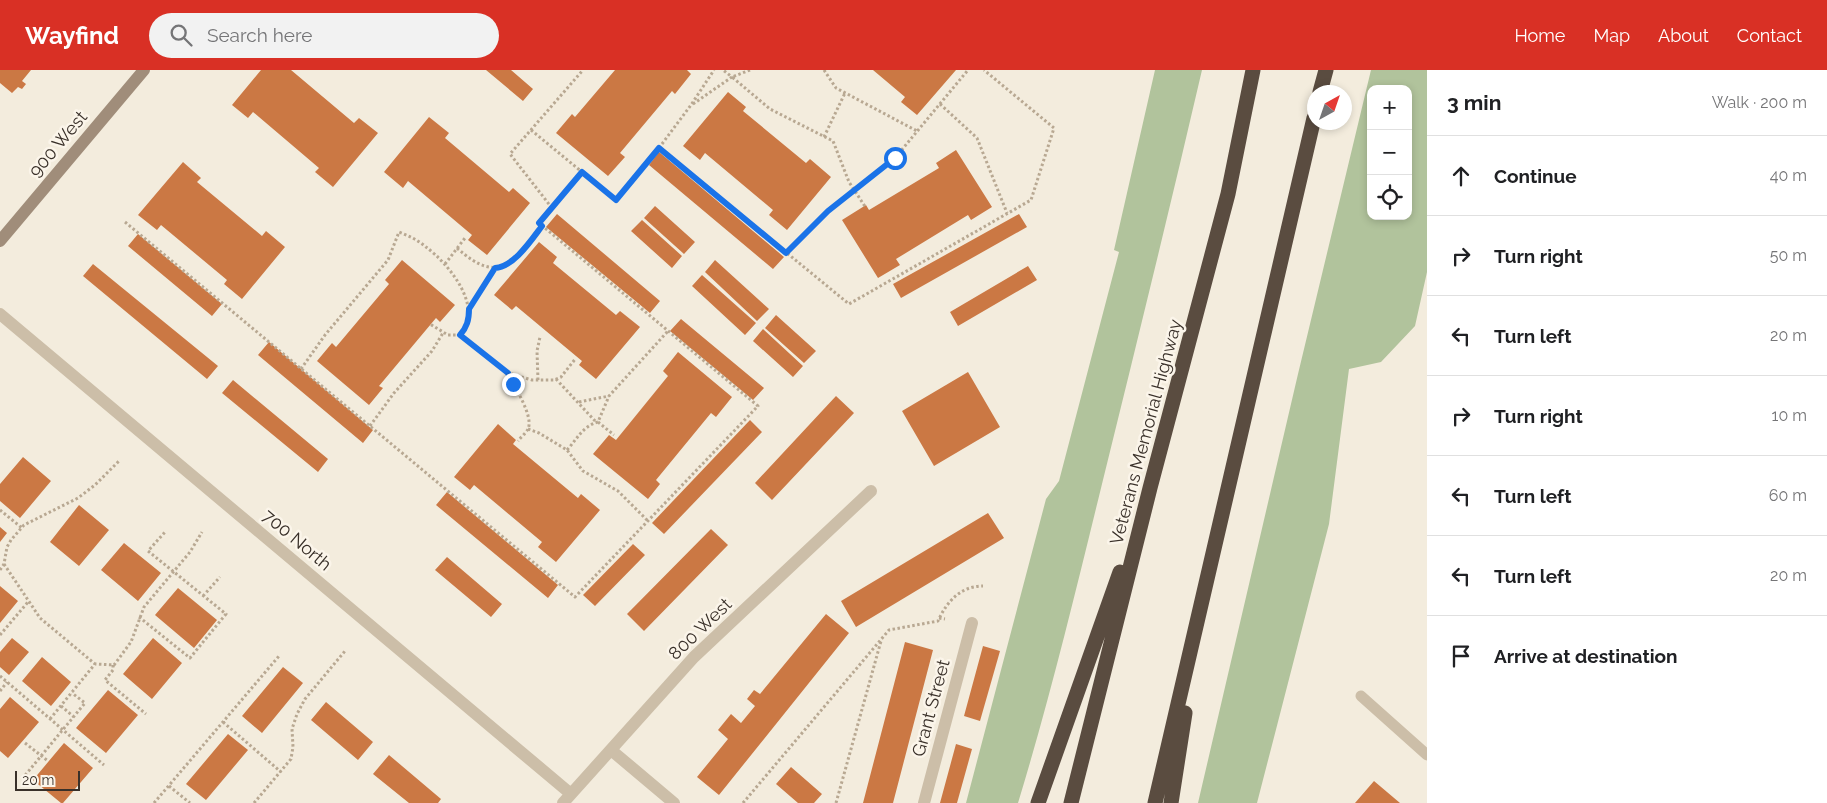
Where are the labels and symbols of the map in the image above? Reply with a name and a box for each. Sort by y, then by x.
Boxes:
north arrow [1307,85,1352,130]
street label: 900 West [24,106,91,181]
route start [884,147,907,170]
street label: Veterans Memorial Highway [1105,317,1186,547]
route end [502,373,525,396]
street label: 700 North [259,505,336,574]
street label: 800 West [664,593,736,664]
street label: Grant Street [907,657,954,759]
scale bar [15,768,80,791]

